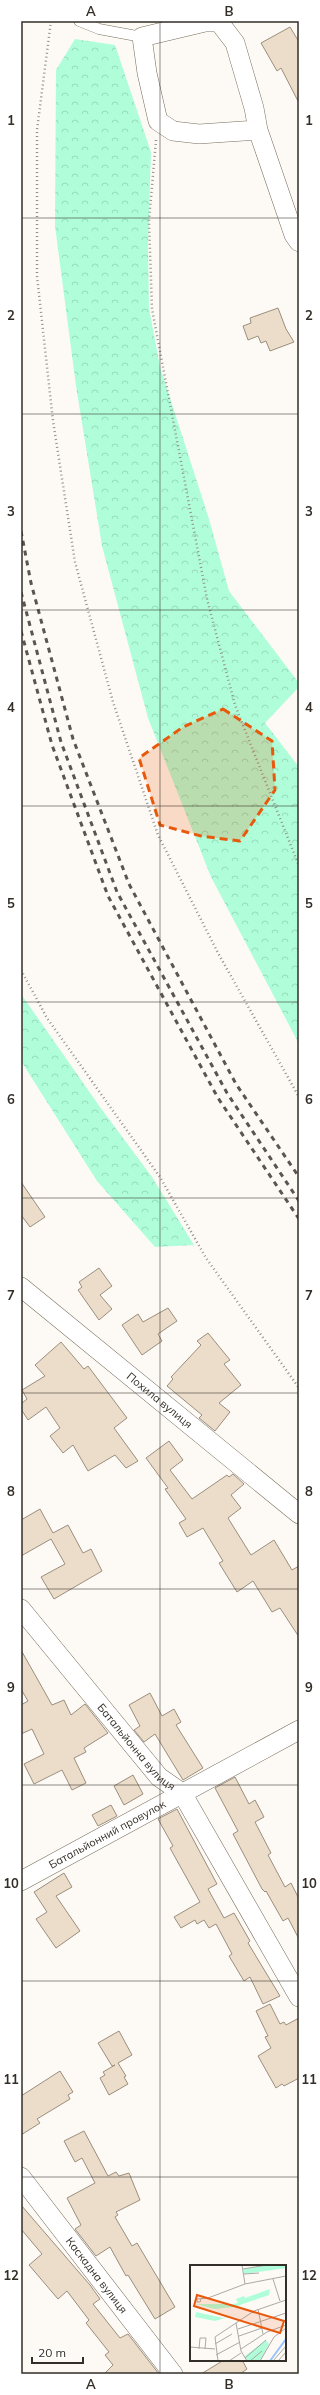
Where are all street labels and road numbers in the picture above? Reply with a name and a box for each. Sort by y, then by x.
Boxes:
street label: Похила вулиця [124,1369,195,1431]
street label: Батальйонна вулиця [94,1700,178,1793]
street label: Батальйонний провулок [46,1797,168,1872]
street label: Каскадна вулиця [63,2234,131,2316]

